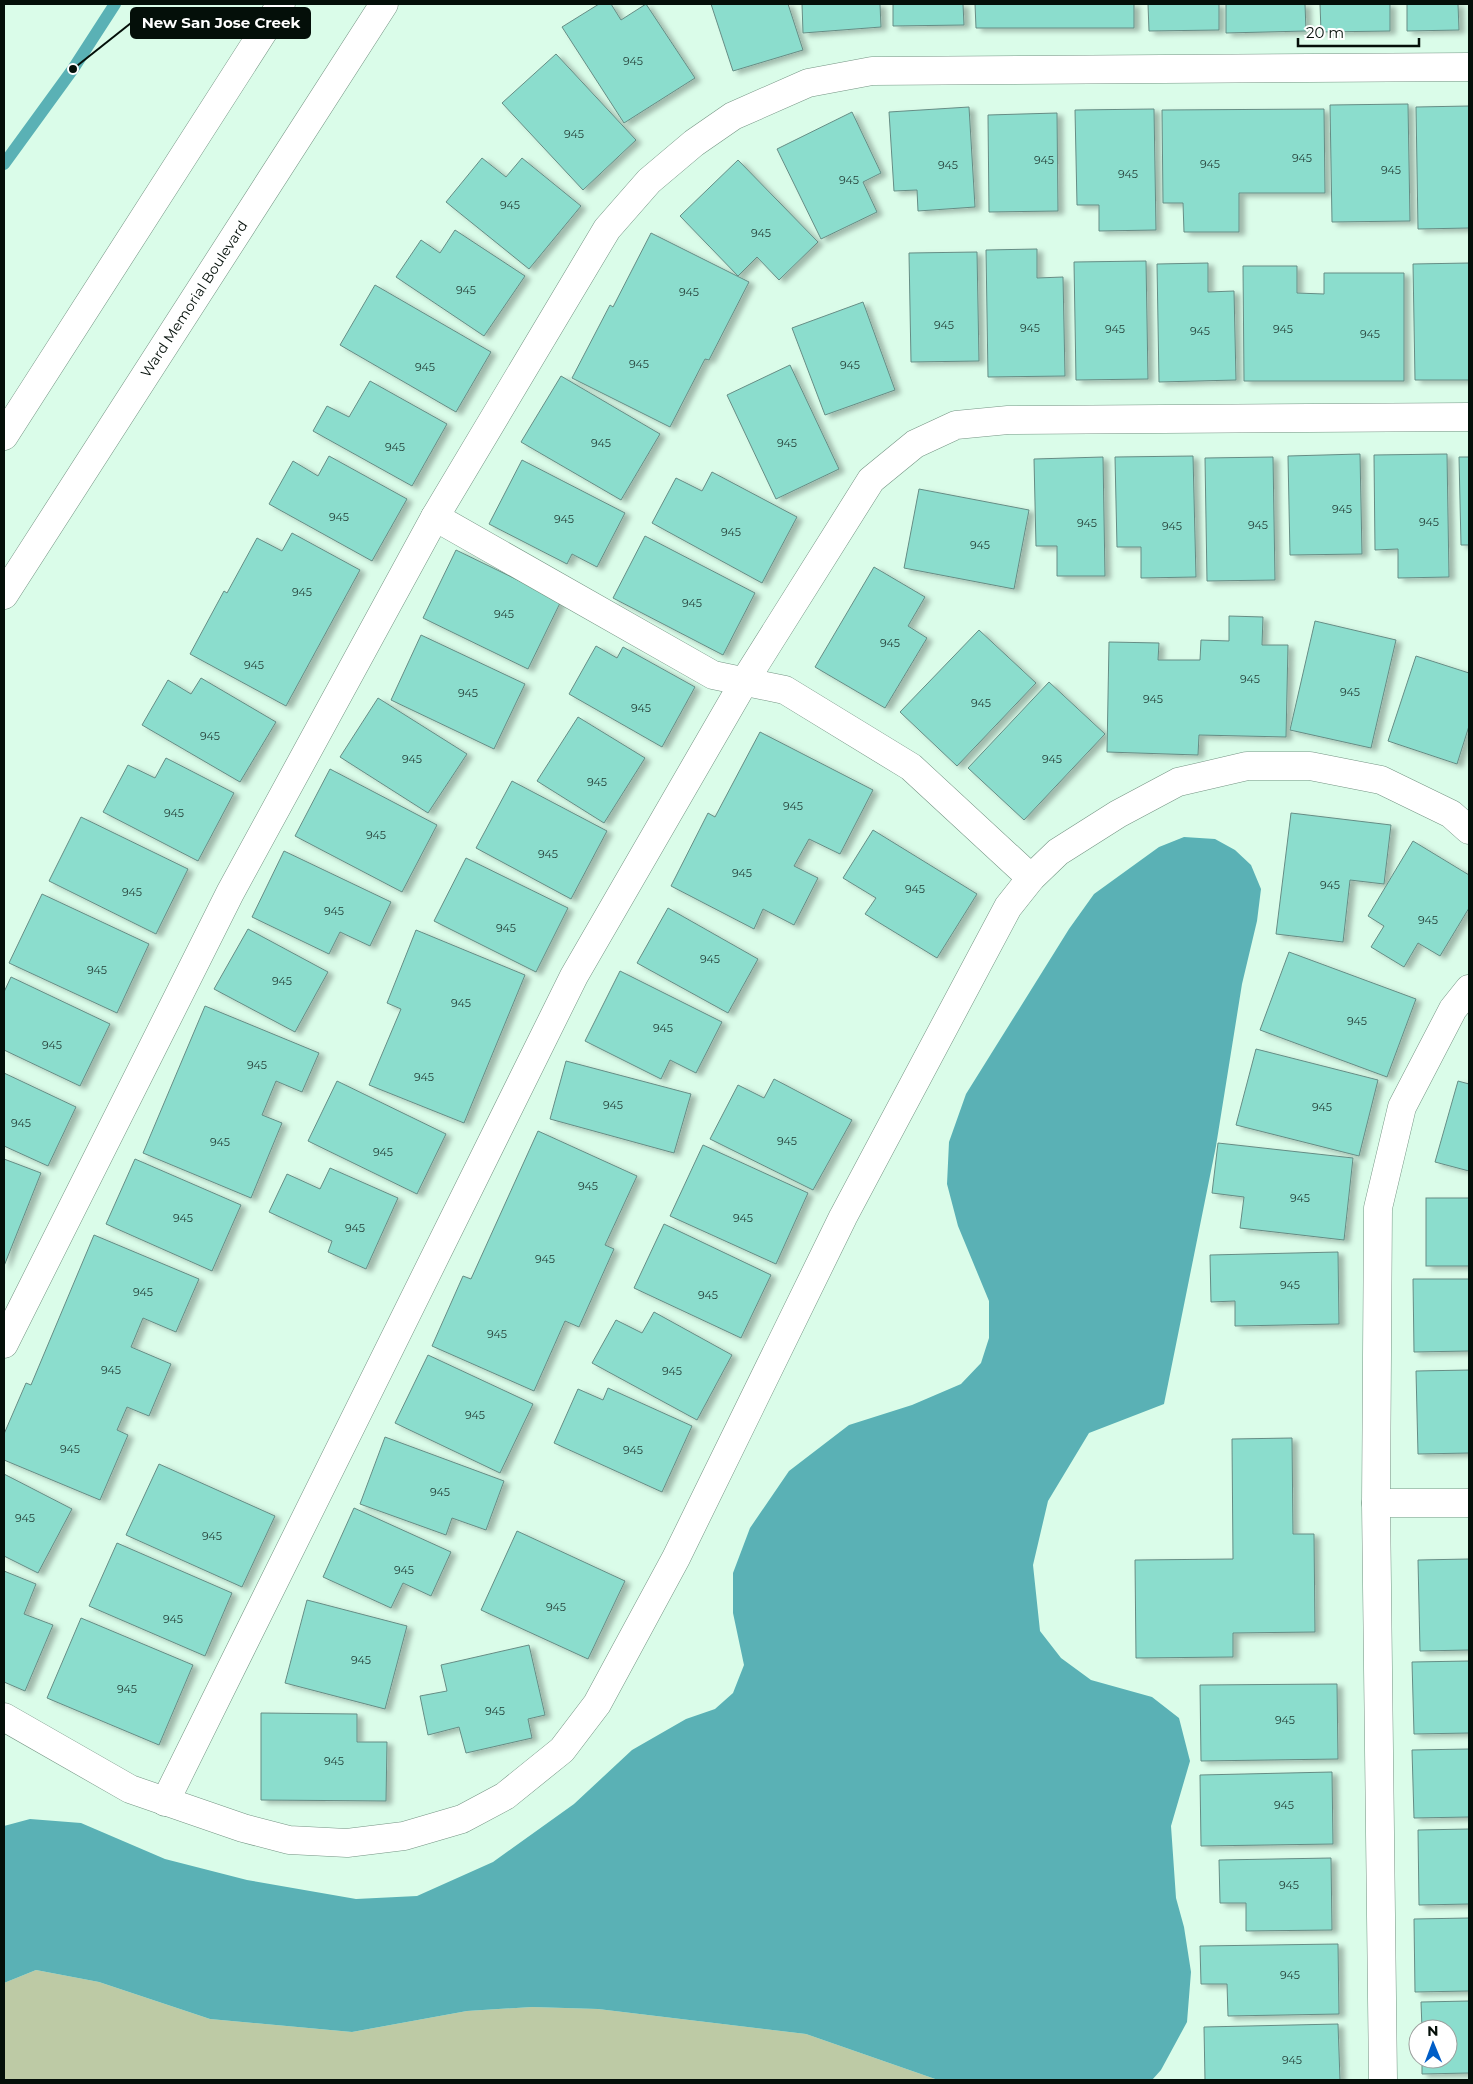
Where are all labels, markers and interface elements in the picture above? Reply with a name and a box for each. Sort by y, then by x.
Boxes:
callout: New San Jose Creek [131,8,310,38]
text: New San Jose Creek [142,13,301,32]
scale bar [1298,15,1419,47]
text: 20 m [1306,23,1344,42]
house number: 945 [623,54,643,68]
house number: 945 [564,127,584,141]
house number: 945 [1292,151,1312,165]
house number: 945 [1034,153,1054,167]
house number: 945 [1200,157,1220,171]
house number: 945 [938,158,958,172]
house number: 945 [1381,163,1401,177]
house number: 945 [1118,167,1138,181]
house number: 945 [839,173,859,187]
house number: 945 [500,198,520,212]
street label: Ward Memorial Boulevard [137,217,251,381]
house number: 945 [751,226,771,240]
house number: 945 [456,283,476,297]
house number: 945 [679,285,699,299]
house number: 945 [934,318,954,332]
house number: 945 [1020,321,1040,335]
house number: 945 [1105,322,1125,336]
house number: 945 [1273,322,1293,336]
house number: 945 [1190,324,1210,338]
house number: 945 [1360,327,1380,341]
house number: 945 [629,357,649,371]
house number: 945 [840,358,860,372]
house number: 945 [415,360,435,374]
house number: 945 [591,436,611,450]
house number: 945 [777,436,797,450]
house number: 945 [385,440,405,454]
house number: 945 [1332,502,1352,516]
house number: 945 [329,510,349,524]
house number: 945 [554,512,574,526]
house number: 945 [1419,515,1439,529]
house number: 945 [1077,516,1097,530]
house number: 945 [1248,518,1268,532]
house number: 945 [1162,519,1182,533]
house number: 945 [721,525,741,539]
house number: 945 [970,538,990,552]
house number: 945 [292,585,312,599]
house number: 945 [682,596,702,610]
house number: 945 [494,607,514,621]
house number: 945 [880,636,900,650]
house number: 945 [244,658,264,672]
house number: 945 [1240,672,1260,686]
house number: 945 [1340,685,1360,699]
house number: 945 [458,686,478,700]
house number: 945 [1143,692,1163,706]
house number: 945 [971,696,991,710]
house number: 945 [631,701,651,715]
house number: 945 [200,729,220,743]
house number: 945 [402,752,422,766]
house number: 945 [1042,752,1062,766]
house number: 945 [587,775,607,789]
house number: 945 [783,799,803,813]
house number: 945 [164,806,184,820]
house number: 945 [366,828,386,842]
house number: 945 [538,847,558,861]
house number: 945 [732,866,752,880]
house number: 945 [1320,878,1340,892]
house number: 945 [905,882,925,896]
house number: 945 [122,885,142,899]
house number: 945 [324,904,344,918]
house number: 945 [1418,913,1438,927]
house number: 945 [496,921,516,935]
house number: 945 [700,952,720,966]
house number: 945 [87,963,107,977]
house number: 945 [272,974,292,988]
house number: 945 [451,996,471,1010]
house number: 945 [1347,1014,1367,1028]
house number: 945 [653,1021,673,1035]
house number: 945 [42,1038,62,1052]
house number: 945 [247,1058,267,1072]
house number: 945 [414,1070,434,1084]
house number: 945 [603,1098,623,1112]
house number: 945 [1312,1100,1332,1114]
house number: 945 [11,1116,31,1130]
house number: 945 [777,1134,797,1148]
house number: 945 [210,1135,230,1149]
house number: 945 [373,1145,393,1159]
house number: 945 [578,1179,598,1193]
house number: 945 [1290,1191,1310,1205]
house number: 945 [173,1211,193,1225]
house number: 945 [733,1211,753,1225]
house number: 945 [345,1221,365,1235]
house number: 945 [535,1252,555,1266]
house number: 945 [1280,1278,1300,1292]
house number: 945 [133,1285,153,1299]
house number: 945 [698,1288,718,1302]
house number: 945 [487,1327,507,1341]
house number: 945 [101,1363,121,1377]
house number: 945 [662,1364,682,1378]
house number: 945 [465,1408,485,1422]
house number: 945 [60,1442,80,1456]
house number: 945 [623,1443,643,1457]
house number: 945 [430,1485,450,1499]
house number: 945 [15,1511,35,1525]
house number: 945 [202,1529,222,1543]
house number: 945 [394,1563,414,1577]
house number: 945 [546,1600,566,1614]
house number: 945 [163,1612,183,1626]
house number: 945 [351,1653,371,1667]
house number: 945 [117,1682,137,1696]
house number: 945 [485,1704,505,1718]
house number: 945 [1275,1713,1295,1727]
house number: 945 [324,1754,344,1768]
house number: 945 [1274,1798,1294,1812]
house number: 945 [1279,1878,1299,1892]
house number: 945 [1280,1968,1300,1982]
north arrow [1408,2019,1458,2069]
text: N [1427,2022,1439,2040]
house number: 945 [1282,2053,1302,2067]

